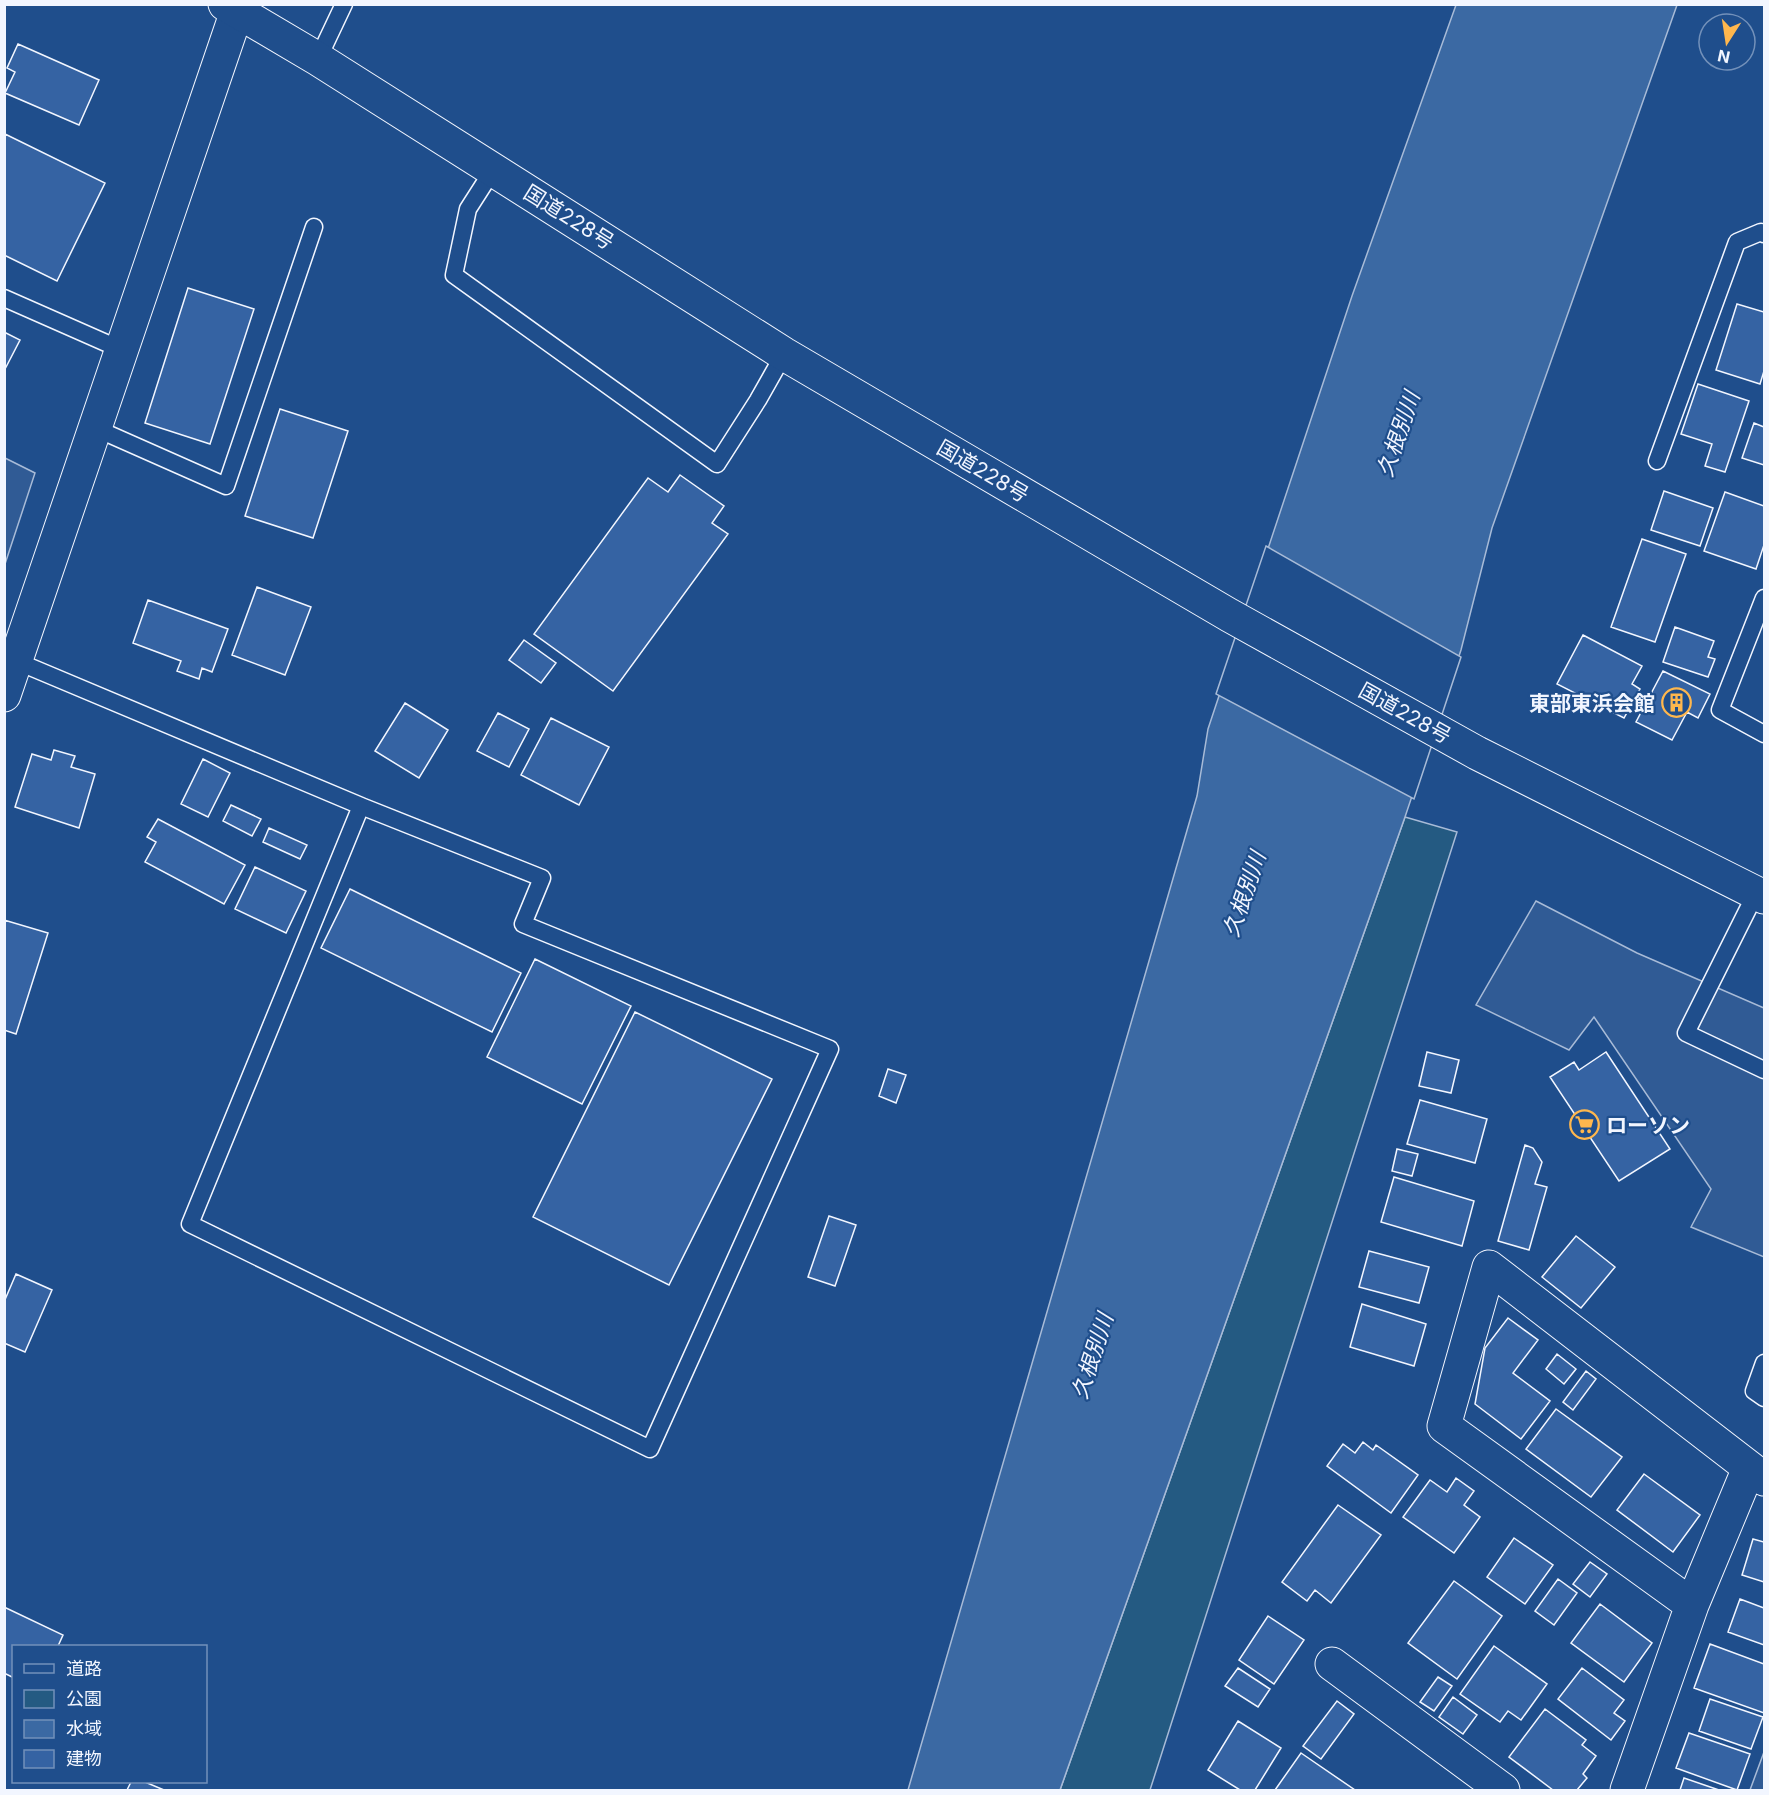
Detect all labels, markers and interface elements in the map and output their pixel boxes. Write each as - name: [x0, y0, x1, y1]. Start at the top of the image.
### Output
- north arrow: [1697, 12, 1757, 72]
- text: N: [1716, 46, 1732, 68]
- street label: 国道228号: [519, 179, 619, 255]
- water label: 久根別川: [1371, 386, 1425, 480]
- street label: 国道228号: [933, 435, 1033, 507]
- street label: 国道228号: [1355, 677, 1455, 749]
- building icon: 東部東浜会館: [1660, 687, 1692, 719]
- place label: 東部東浜会館: [1529, 691, 1655, 716]
- water label: 久根別川: [1217, 846, 1271, 940]
- supermarket icon: ローソン: [1569, 1109, 1601, 1141]
- place label: ローソン: [1606, 1113, 1690, 1138]
- water label: 久根別川: [1066, 1308, 1119, 1402]
- legend: [12, 1645, 207, 1783]
- text: 道路: [66, 1658, 102, 1679]
- text: 公園: [66, 1688, 102, 1709]
- text: 水域: [66, 1718, 102, 1739]
- text: 建物: [66, 1748, 102, 1769]

